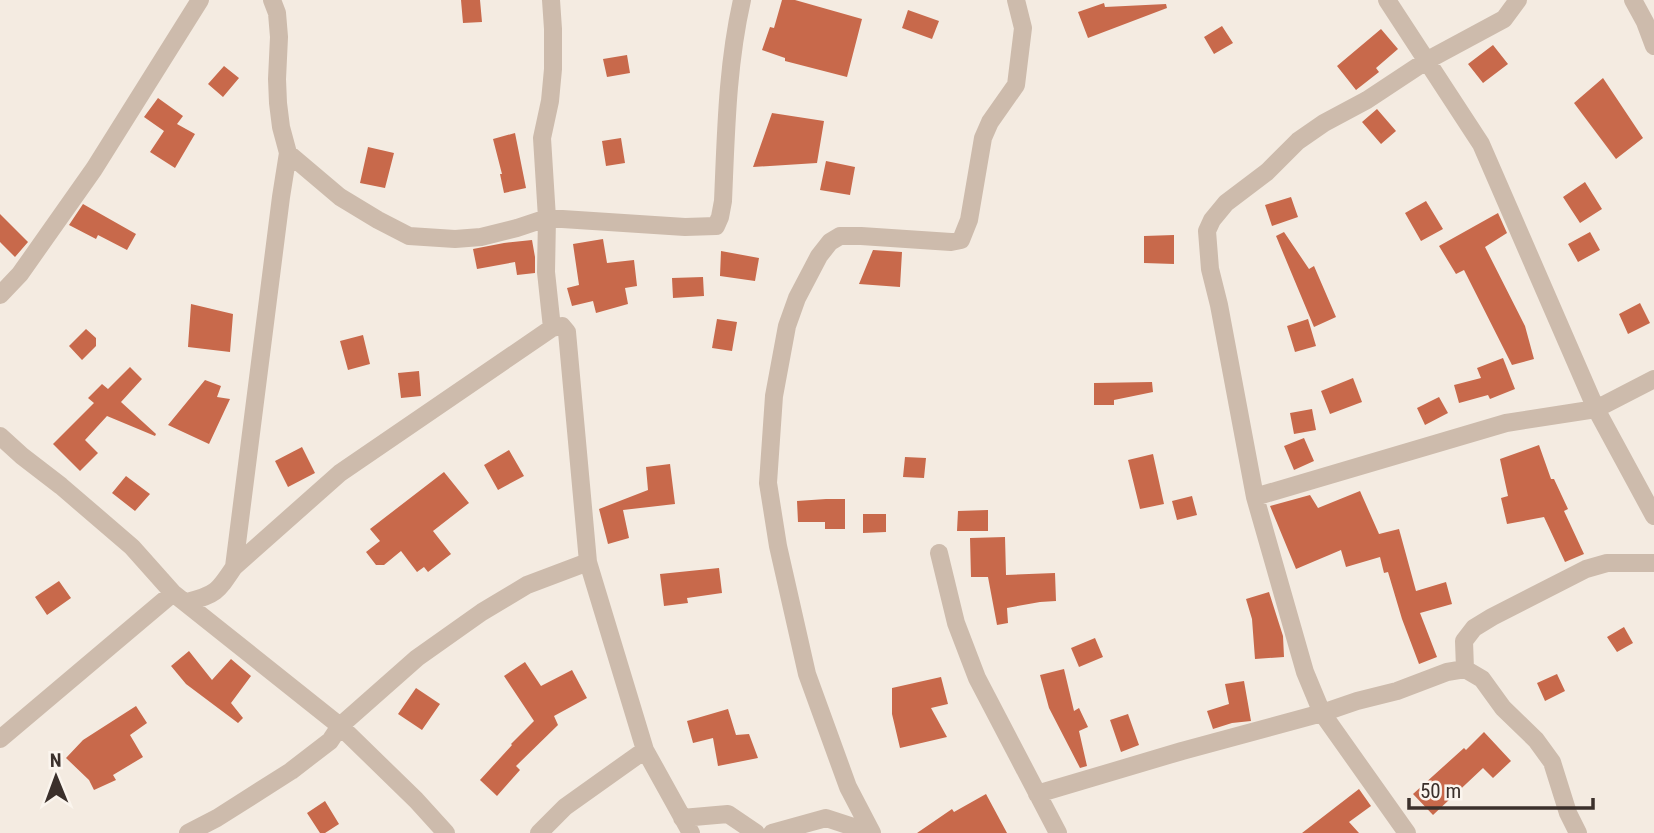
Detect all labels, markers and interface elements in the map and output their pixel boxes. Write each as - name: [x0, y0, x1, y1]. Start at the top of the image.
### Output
- north arrow: [21, 742, 91, 812]
- text: N: [50, 749, 62, 772]
- scale bar: [1409, 766, 1593, 810]
- text: 50 m: [1420, 779, 1461, 803]

